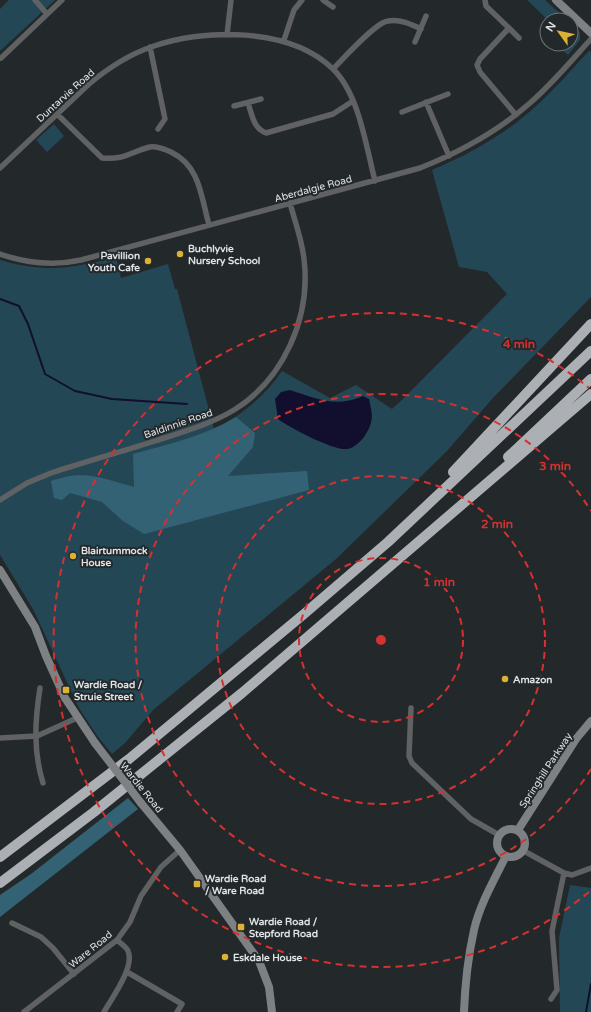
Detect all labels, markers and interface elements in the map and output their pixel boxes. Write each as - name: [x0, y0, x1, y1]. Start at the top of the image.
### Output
- north arrow: [539, 12, 579, 52]
- text: N: [543, 20, 559, 34]
- street label: Duntarvie Road: [34, 67, 97, 125]
- street label: Aberdalgie Road: [273, 173, 353, 205]
- place label: Buchlyvie Nursery School: [188, 243, 260, 267]
- marker: Buchlyvie Nursery School: [175, 249, 185, 259]
- place label: Pavillion Youth Cafe: [88, 250, 140, 274]
- marker: Pavillion Youth Cafe: [143, 256, 153, 266]
- text: 4 min: [503, 337, 535, 351]
- street label: Baldinnie Road: [142, 407, 214, 441]
- text: 3 min: [539, 459, 571, 473]
- text: 2 min: [481, 517, 513, 531]
- place label: Blairtummock House: [81, 545, 148, 569]
- marker: Blairtummock House: [68, 551, 78, 561]
- text: 1 min: [423, 575, 455, 589]
- centre of rings: [374, 633, 388, 647]
- marker: Amazon: [500, 674, 510, 684]
- place label: Amazon: [513, 674, 552, 686]
- place label: Wardie Road / Struie Street: [74, 679, 143, 703]
- marker: Wardie Road / Struie Street: [61, 685, 71, 695]
- street label: Springhill Parkway: [517, 730, 575, 810]
- street label: Wardie Road: [117, 760, 165, 815]
- place label: Wardie Road / Ware Road: [205, 873, 266, 897]
- marker: Wardie Road / Ware Road: [192, 879, 202, 889]
- place label: Wardie Road / Stepford Road: [249, 916, 318, 940]
- marker: Wardie Road / Stepford Road: [236, 922, 246, 932]
- street label: Ware Road: [66, 929, 115, 971]
- marker: Eskdale House: [220, 952, 230, 962]
- place label: Eskdale House: [233, 952, 303, 964]

